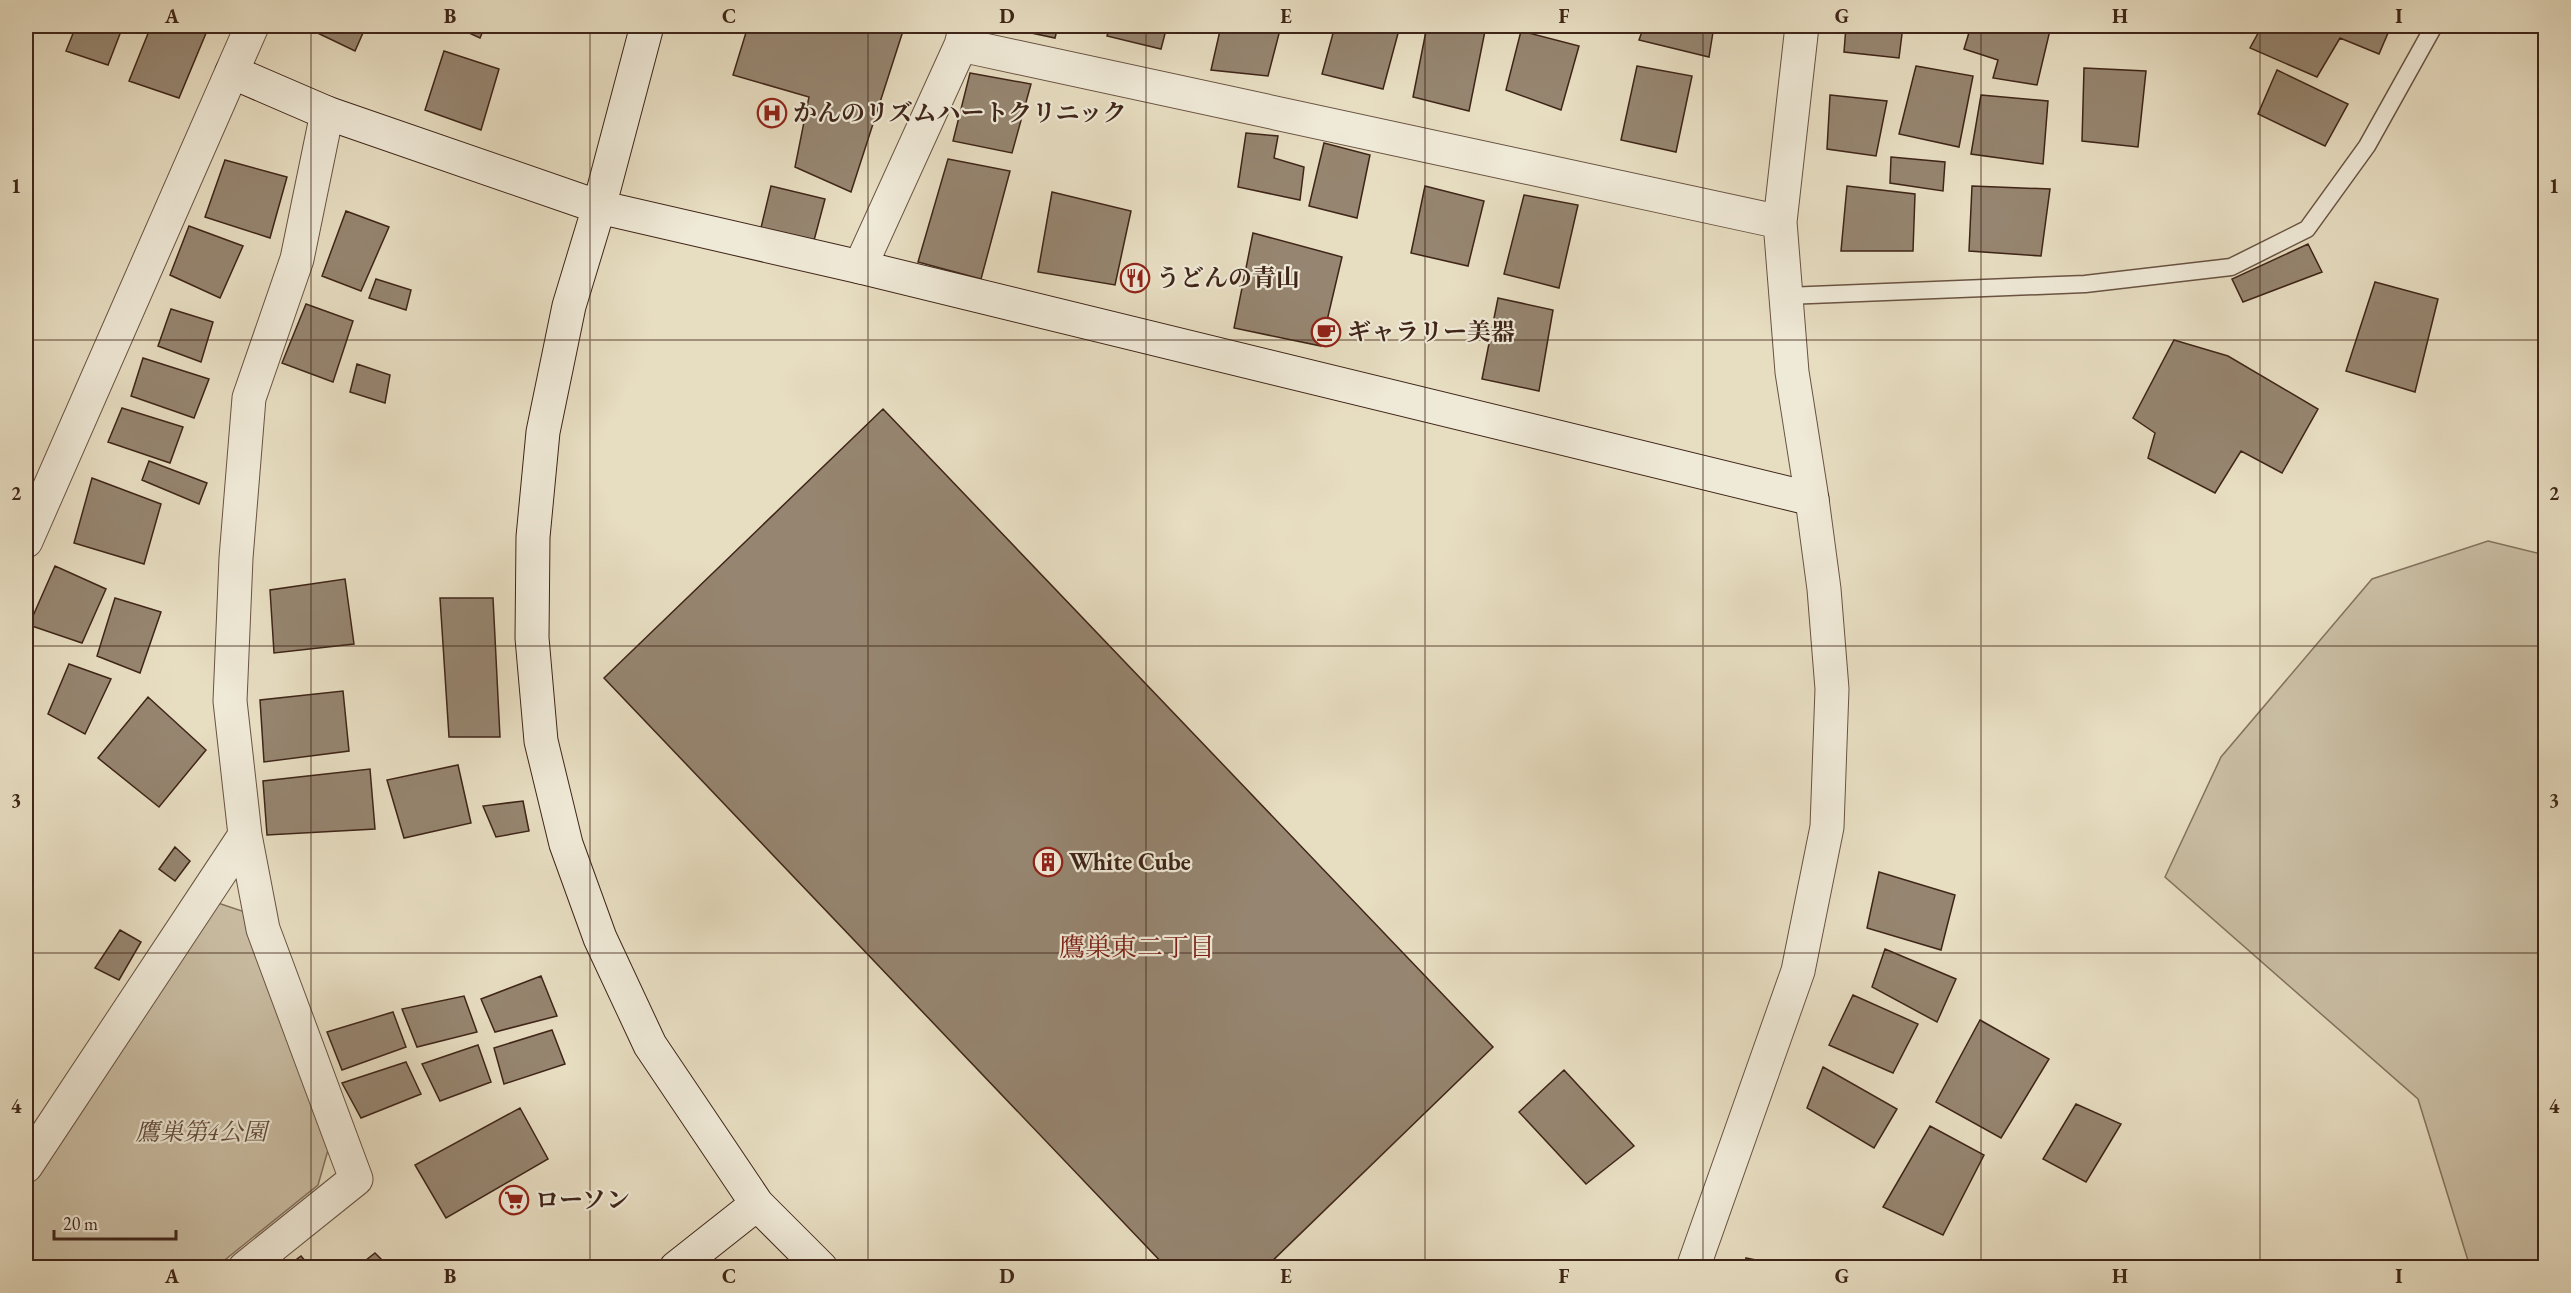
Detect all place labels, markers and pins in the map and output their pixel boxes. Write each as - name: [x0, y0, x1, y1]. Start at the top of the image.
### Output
- hospital icon: かんのリズムハートクリニック: [756, 97, 788, 129]
- place label: かんのリズムハートクリニック: [793, 97, 1127, 128]
- restaurant icon: うどんの青山: [1119, 262, 1151, 294]
- place label: うどんの青山: [1156, 262, 1300, 293]
- cafe icon: ギャラリー美器: [1310, 316, 1342, 348]
- place label: ギャラリー美器: [1347, 316, 1515, 347]
- building icon: White Cube: [1032, 846, 1064, 878]
- place label: White Cube: [1069, 846, 1191, 877]
- supermarket icon: ローソン: [498, 1184, 530, 1216]
- place label: ローソン: [535, 1184, 630, 1215]

